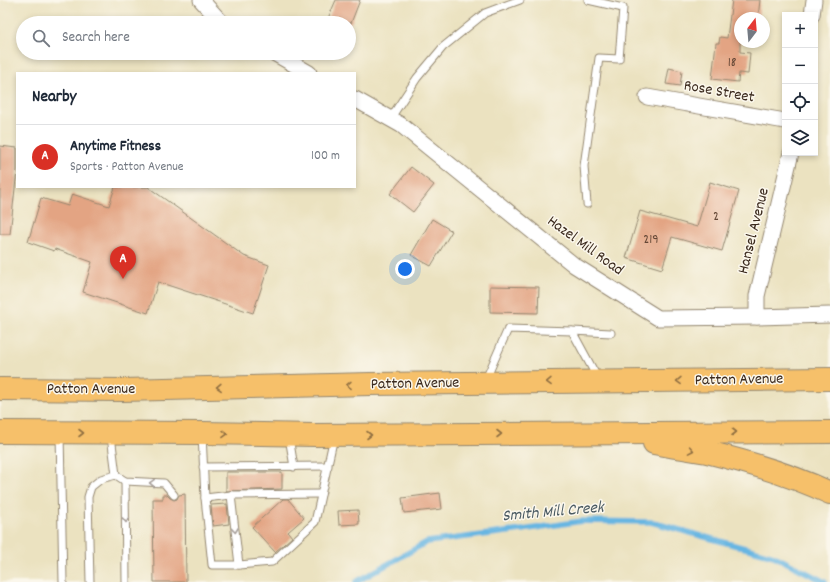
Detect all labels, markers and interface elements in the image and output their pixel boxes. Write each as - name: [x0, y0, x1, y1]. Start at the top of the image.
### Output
- north arrow: [734, 12, 770, 48]
- map controls: [782, 12, 818, 156]
- button: +: [782, 12, 818, 48]
- search box: [16, 16, 356, 60]
- icon: search: [30, 27, 52, 49]
- text: Search here: [62, 27, 130, 49]
- button: −: [782, 48, 818, 84]
- house number: 18: [728, 53, 737, 73]
- street label: Rose Street: [682, 74, 756, 110]
- button: locate: [782, 84, 818, 120]
- text: Nearby: [32, 86, 76, 110]
- button: layers: [782, 120, 818, 156]
- text: Anytime Fitness: [70, 136, 161, 158]
- text: A: [41, 147, 49, 166]
- text: 100 m: [311, 147, 340, 166]
- text: Sports · Patton Avenue: [70, 158, 183, 177]
- street label: Hansel Avenue: [732, 185, 776, 277]
- house number: 2: [713, 207, 719, 227]
- street label: Hazel Mill Road: [542, 210, 628, 282]
- house number: 219: [643, 230, 659, 250]
- pin: A: [110, 246, 136, 279]
- your location: [395, 259, 415, 279]
- street label: Patton Avenue: [695, 368, 783, 392]
- street label: Patton Avenue: [371, 372, 459, 396]
- one-way arrow: [676, 376, 682, 385]
- street label: Patton Avenue: [47, 378, 135, 401]
- one-way arrow: [546, 378, 552, 386]
- one-way arrow: [346, 381, 352, 389]
- one-way arrow: [216, 383, 222, 392]
- one-way arrow: [731, 428, 737, 436]
- one-way arrow: [78, 429, 84, 437]
- one-way arrow: [222, 429, 228, 438]
- one-way arrow: [496, 430, 502, 438]
- one-way arrow: [366, 431, 372, 439]
- one-way arrow: [688, 445, 694, 454]
- one-way arrow: [149, 479, 155, 487]
- water label: Smith Mill Creek: [501, 496, 607, 529]
- one-way arrow: [122, 517, 130, 523]
- one-way arrow: [230, 527, 239, 533]

